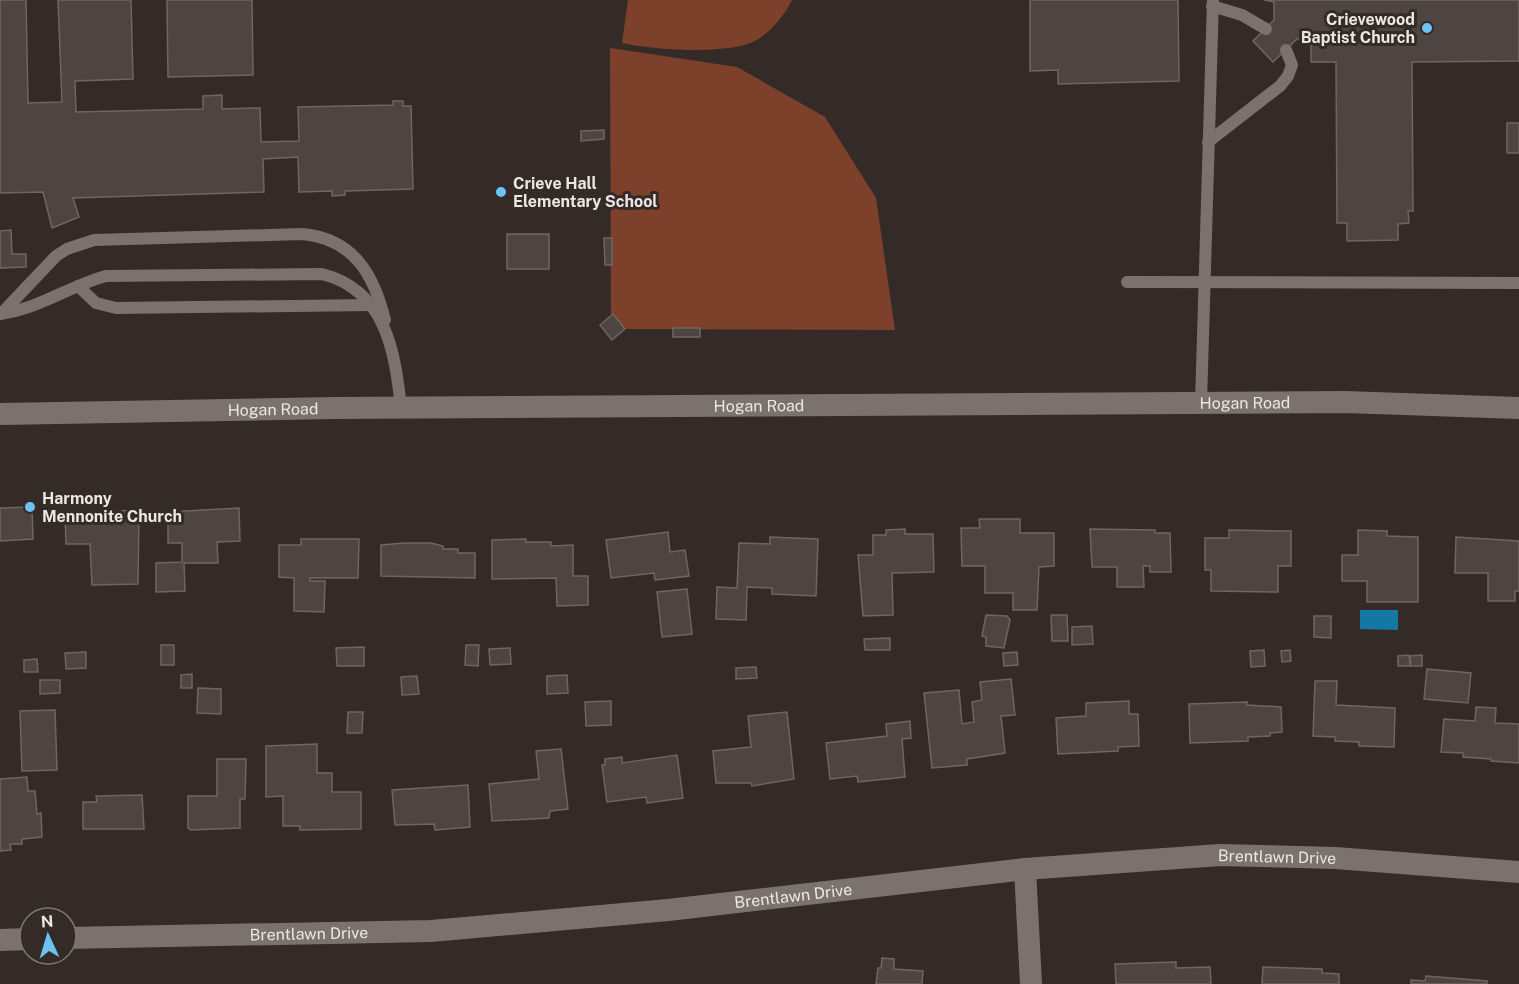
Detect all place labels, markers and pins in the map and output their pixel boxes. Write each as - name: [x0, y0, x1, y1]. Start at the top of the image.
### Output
- place label: Crievewood Baptist Church: [1301, 10, 1415, 47]
- marker: Crievewood Baptist Church: [1420, 21, 1434, 35]
- place label: Crieve Hall Elementary School: [513, 174, 658, 211]
- marker: Crieve Hall Elementary School: [494, 185, 508, 199]
- place label: Harmony Mennonite Church: [42, 489, 182, 526]
- marker: Harmony Mennonite Church: [23, 500, 37, 514]

